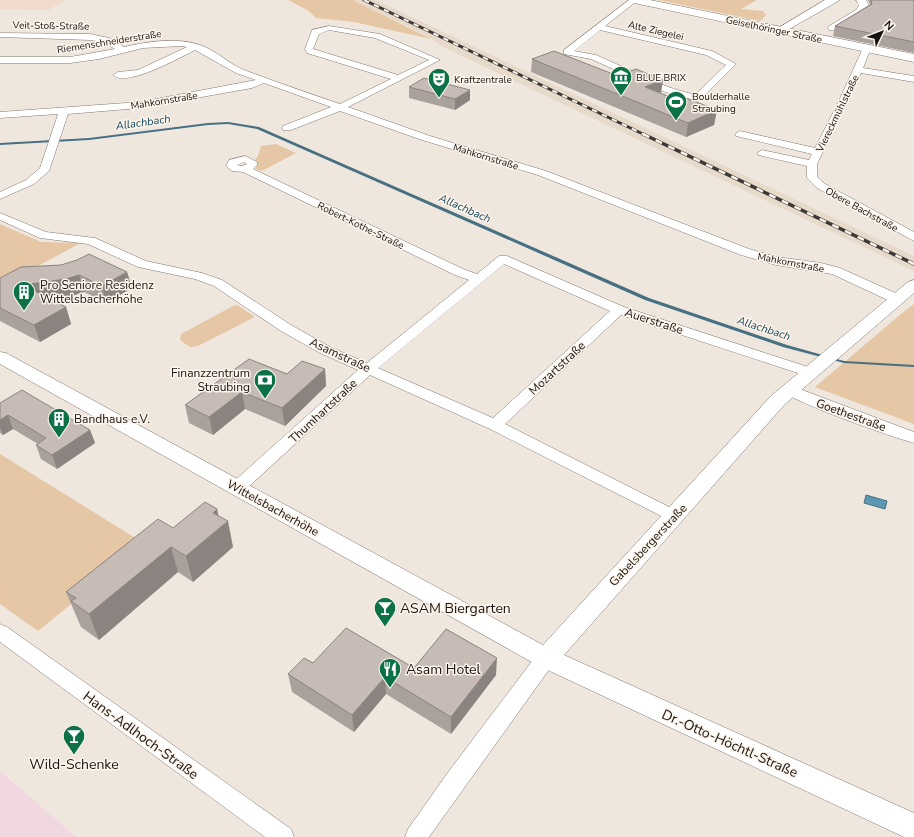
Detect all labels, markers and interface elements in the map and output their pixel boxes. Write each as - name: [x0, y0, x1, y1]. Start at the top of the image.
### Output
- north arrow: [862, 12, 902, 52]
- street label: Geiselhöringer Straße: [724, 13, 823, 47]
- text: N: [881, 17, 897, 34]
- street label: Veit-Stoß-Straße: [12, 18, 89, 34]
- street label: Alte Ziegelei: [627, 18, 685, 44]
- street label: Riemenschneiderstraße: [56, 27, 162, 57]
- museum icon: BLUE BRIX: [608, 64, 634, 97]
- theatre icon: Kraftzentrale: [426, 66, 452, 99]
- place label: BLUE BRIX: [636, 71, 687, 85]
- street label: Viereckmühlstraße: [813, 72, 863, 155]
- place label: Kraftzentrale: [454, 73, 512, 87]
- street label: Mahkornstraße: [130, 89, 199, 113]
- sports icon: Boulderhalle Straubing: [663, 89, 689, 122]
- place label: Boulderhalle Straubing: [692, 90, 750, 116]
- water label: Allachbach: [114, 111, 171, 134]
- street label: Mahkornstraße: [451, 140, 520, 174]
- street label: Obere Bachstraße: [823, 184, 900, 236]
- water label: Allachbach: [436, 190, 493, 227]
- street label: Robert-Kothe-Straße: [315, 199, 406, 253]
- street label: Mahkornstraße: [756, 250, 825, 276]
- place label: Pro Seniore Residenz Wittelsbacherhöhe: [40, 277, 154, 307]
- building icon: Pro Seniore Residenz Wittelsbacherhöhe: [11, 279, 37, 312]
- street label: Auerstraße: [623, 304, 685, 338]
- water label: Allachbach: [734, 312, 792, 344]
- street label: Asamstraße: [307, 334, 373, 376]
- street label: Mozartstraße: [525, 338, 589, 398]
- place label: Finanzzentrum Straubing: [171, 365, 250, 395]
- bank icon: Finanzzentrum Straubing: [252, 367, 278, 400]
- street label: Thumhartstraße: [286, 375, 360, 447]
- street label: Goethestraße: [814, 395, 888, 435]
- building icon: Bandhaus e.V.: [46, 406, 72, 439]
- place label: Bandhaus e.V.: [74, 411, 150, 427]
- street label: Wittelsbacherhöhe: [224, 476, 322, 540]
- street label: Gabelsbergerstraße: [606, 500, 690, 590]
- bar icon: ASAM Biergarten: [372, 595, 398, 628]
- place label: ASAM Biergarten: [400, 599, 511, 618]
- restaurant icon: Asam Hotel: [377, 656, 403, 689]
- place label: Asam Hotel: [406, 660, 481, 679]
- street label: Hans-Adlhoch-Straße: [79, 687, 202, 784]
- street label: Dr.-Otto-Höchtl-Straße: [659, 705, 801, 782]
- bar icon: Wild-Schenke: [61, 723, 87, 756]
- place label: Wild-Schenke: [29, 755, 119, 774]

